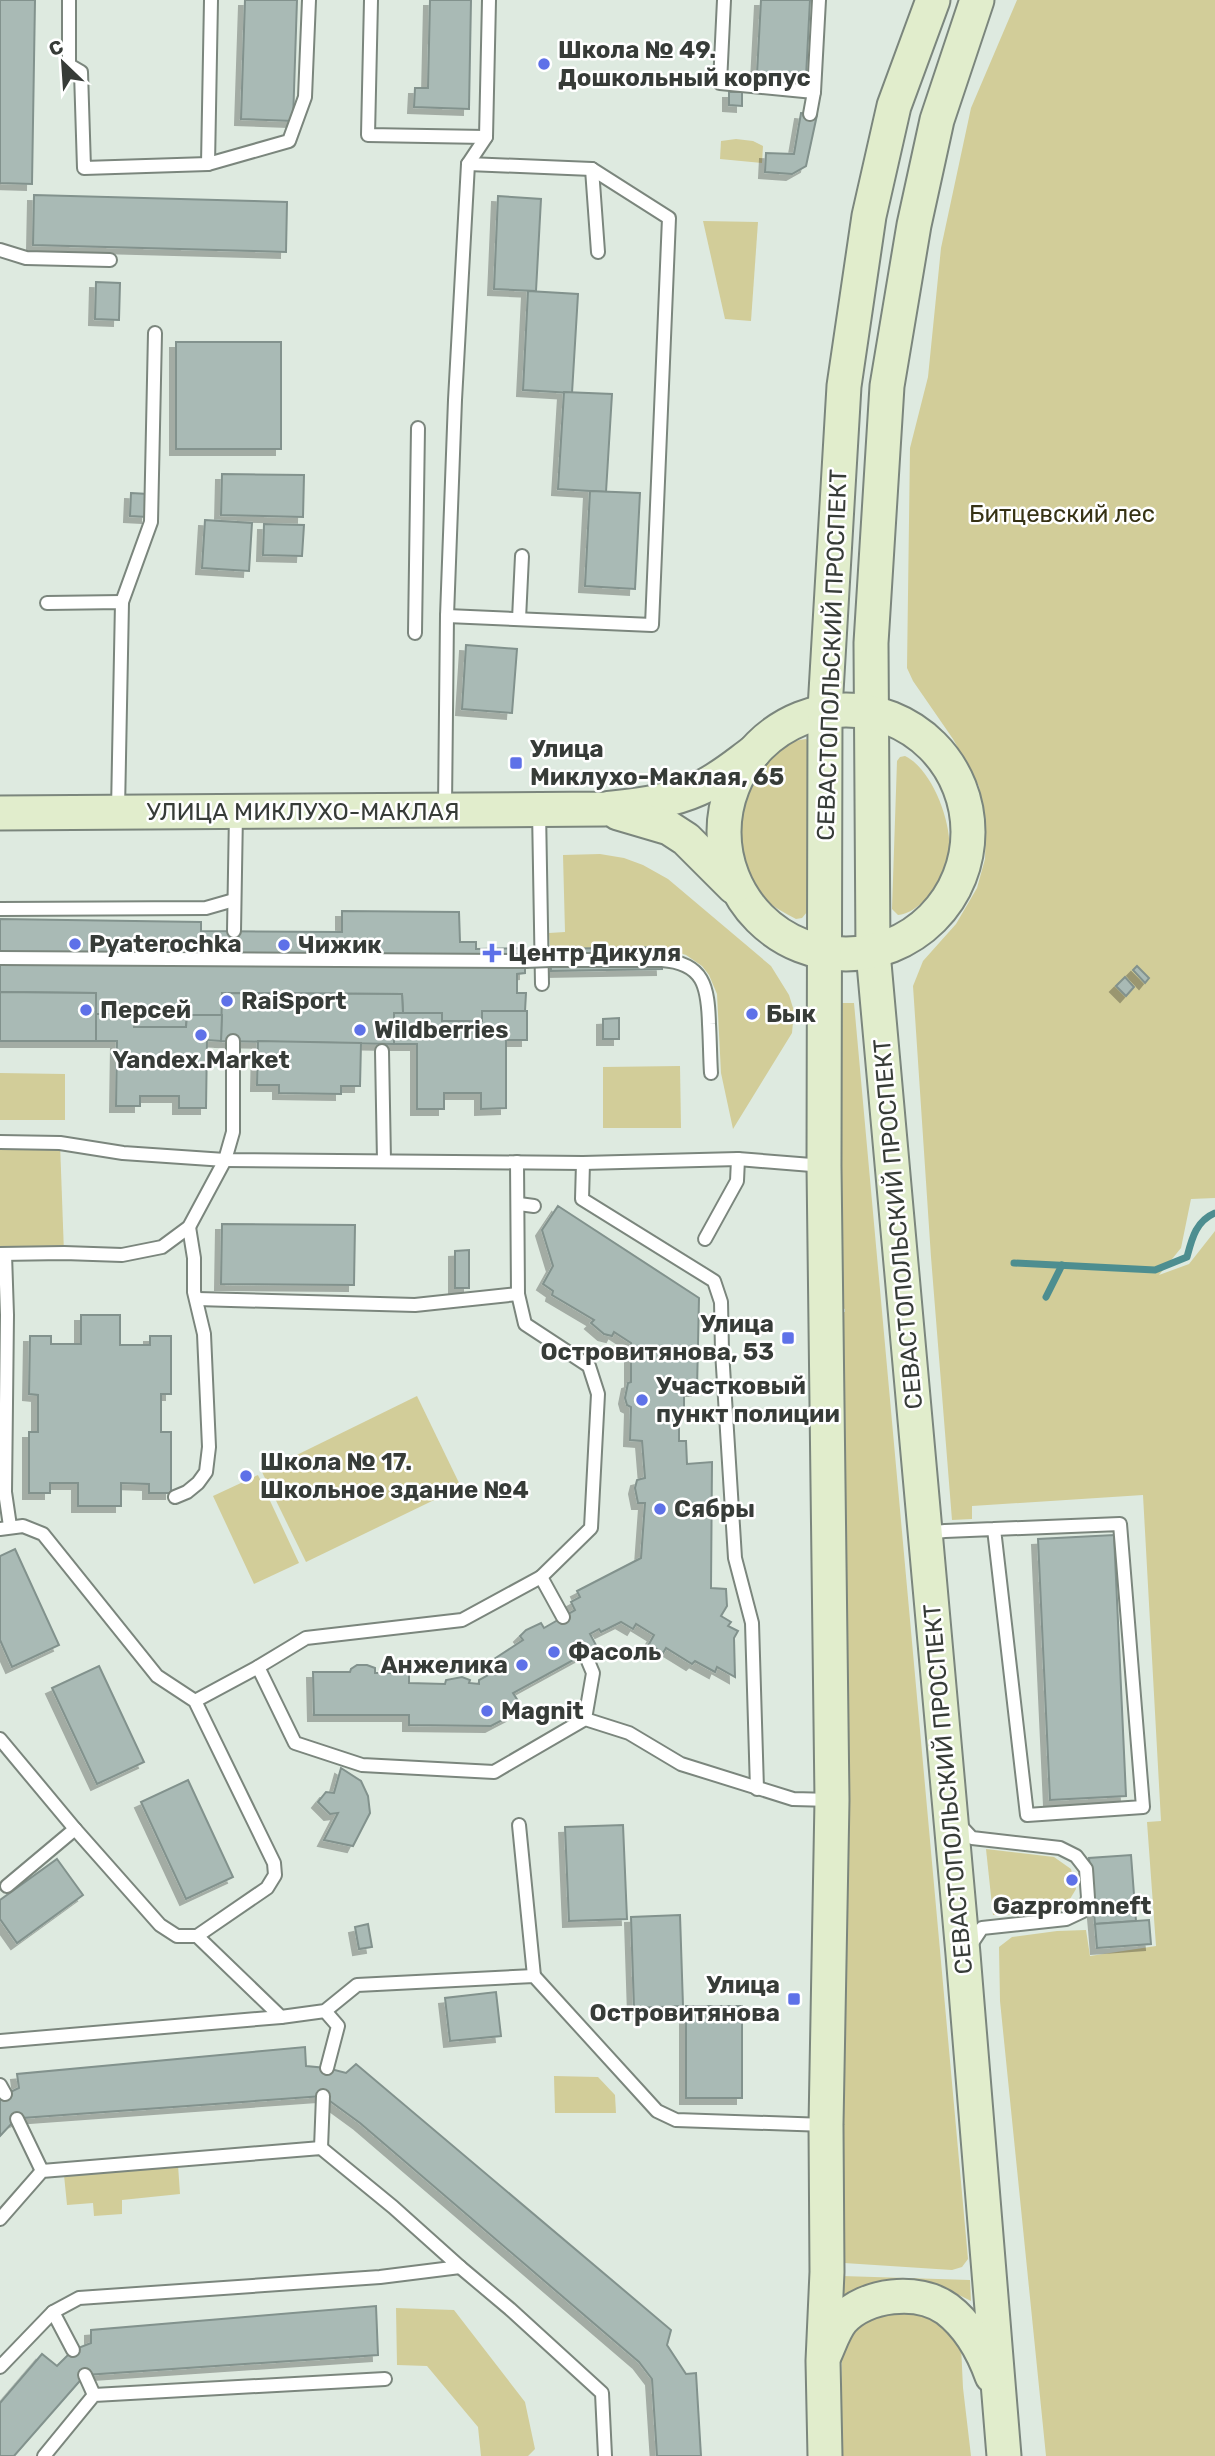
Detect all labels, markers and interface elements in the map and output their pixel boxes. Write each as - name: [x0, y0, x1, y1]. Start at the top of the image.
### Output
- north arrow: [28, 28, 98, 98]
- text: С: [45, 35, 67, 61]
- place label: Школа № 49. Дошкольный корпус: [558, 36, 811, 92]
- marker: Школа № 49. Дошкольный корпус: [536, 56, 552, 72]
- street label: СЕВАСТОПОЛЬСКИЙ ПРОСПЕКТ: [812, 469, 852, 841]
- park label: Битцевский лес: [969, 500, 1155, 528]
- place label: Улица Миклухо-Маклая, 65: [530, 735, 784, 791]
- marker: Улица Миклухо-Маклая, 65: [508, 755, 524, 771]
- street label: УЛИЦА МИКЛУХО-МАКЛАЯ: [146, 798, 460, 826]
- place label: Pyaterochka: [89, 930, 242, 958]
- place label: Чижик: [298, 931, 382, 959]
- marker: Pyaterochka: [67, 936, 83, 952]
- marker: Чижик: [276, 937, 292, 953]
- place label: Центр Дикуля: [508, 939, 681, 967]
- marker: Центр Дикуля: [482, 943, 502, 963]
- place label: RaiSport: [241, 987, 346, 1015]
- marker: RaiSport: [219, 993, 235, 1009]
- place label: Персей: [100, 996, 191, 1024]
- place label: Бык: [766, 1000, 817, 1028]
- marker: Персей: [78, 1002, 94, 1018]
- marker: Бык: [744, 1006, 760, 1022]
- place label: Wildberries: [374, 1016, 508, 1044]
- marker: Wildberries: [352, 1022, 368, 1038]
- marker: Yandex.Market: [193, 1027, 209, 1043]
- street label: СЕВАСТОПОЛЬСКИЙ ПРОСПЕКТ: [868, 1037, 928, 1410]
- place label: Yandex.Market: [112, 1046, 290, 1074]
- place label: Улица Островитянова, 53: [541, 1310, 774, 1366]
- marker: Улица Островитянова, 53: [780, 1330, 796, 1346]
- place label: Участковый пункт полиции: [656, 1372, 840, 1428]
- marker: Участковый пункт полиции: [634, 1392, 650, 1408]
- place label: Школа № 17. Школьное здание №4: [260, 1448, 529, 1504]
- marker: Школа № 17. Школьное здание №4: [238, 1468, 254, 1484]
- place label: Сябры: [674, 1495, 755, 1523]
- marker: Сябры: [652, 1501, 668, 1517]
- street label: СЕВАСТОПОЛЬСКИЙ ПРОСПЕКТ: [918, 1602, 978, 1975]
- place label: Фасоль: [568, 1638, 661, 1666]
- marker: Фасоль: [546, 1644, 562, 1660]
- place label: Анжелика: [380, 1651, 508, 1679]
- marker: Анжелика: [514, 1657, 530, 1673]
- place label: Magnit: [501, 1697, 584, 1725]
- marker: Magnit: [479, 1703, 495, 1719]
- marker: Gazpromneft: [1064, 1872, 1080, 1888]
- place label: Gazpromneft: [993, 1892, 1151, 1920]
- place label: Улица Островитянова: [590, 1971, 780, 2027]
- marker: Улица Островитянова: [786, 1991, 802, 2007]

